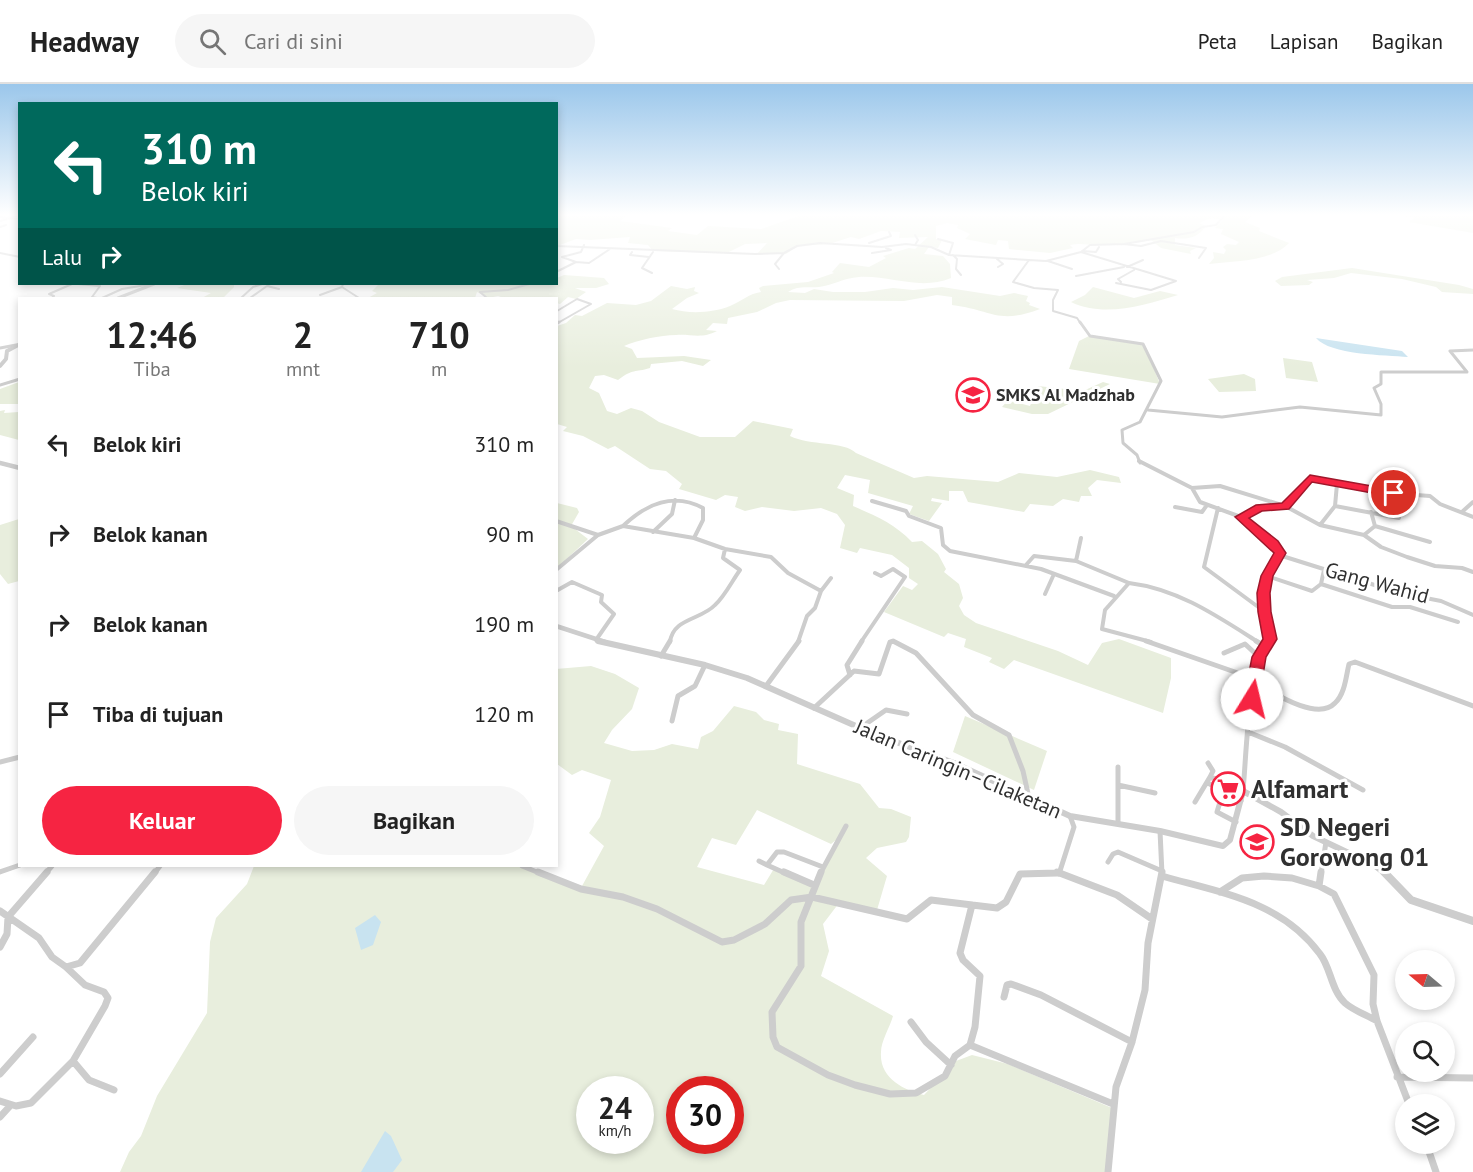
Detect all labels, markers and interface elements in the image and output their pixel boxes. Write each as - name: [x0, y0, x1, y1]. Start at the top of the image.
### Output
- search box: [175, 14, 595, 68]
- text: Headway: [30, 23, 139, 60]
- icon: search: [196, 25, 229, 58]
- text: Cari di sini: [244, 27, 343, 55]
- text: Peta: [1198, 28, 1237, 55]
- text: Lapisan: [1270, 28, 1338, 55]
- text: Bagikan: [1371, 28, 1443, 55]
- text: 310 m: [141, 121, 257, 176]
- icon: left: [42, 126, 120, 204]
- text: Belok kiri: [141, 174, 249, 208]
- icon: right: [94, 240, 127, 273]
- text: Lalu: [42, 243, 82, 271]
- text: 12:46: [106, 311, 198, 358]
- text: 2: [293, 311, 313, 358]
- text: 710: [408, 311, 470, 358]
- text: Tiba: [133, 356, 171, 382]
- text: mnt: [286, 356, 320, 382]
- text: m: [431, 356, 447, 382]
- school or university icon: SMKS Al Madzhab: [955, 377, 991, 413]
- place label: SMKS Al Madzhab: [996, 383, 1135, 406]
- icon: left: [42, 428, 75, 461]
- text: Belok kiri: [93, 430, 182, 458]
- text: 310 m: [474, 430, 534, 458]
- pin: [1368, 467, 1419, 518]
- icon: arrive: [1377, 476, 1410, 509]
- icon: right: [42, 518, 75, 551]
- text: Belok kanan: [93, 520, 208, 548]
- text: 90 m: [486, 520, 534, 548]
- street label: Gang Wahid: [1322, 556, 1432, 609]
- icon: right: [42, 608, 75, 641]
- text: Belok kanan: [93, 610, 208, 638]
- text: 190 m: [474, 610, 534, 638]
- position arrow: [1220, 667, 1284, 731]
- icon: arrive: [42, 698, 75, 731]
- text: Tiba di tujuan: [93, 700, 223, 728]
- text: 120 m: [474, 700, 534, 728]
- street label: Jalan Caringin–Cilaketan: [850, 712, 1066, 824]
- supermarket icon: Alfamart: [1210, 771, 1246, 807]
- place label: Alfamart: [1251, 772, 1348, 805]
- button: Keluar: [42, 786, 282, 855]
- button: Bagikan: [294, 786, 534, 855]
- place label: SD Negeri Gorowong 01: [1280, 810, 1429, 873]
- school or university icon: SD Negeri Gorowong 01: [1239, 824, 1275, 860]
- north arrow: [1395, 950, 1455, 1010]
- map controls: [1395, 950, 1455, 1154]
- button: search: [1395, 1022, 1455, 1082]
- speed limit sign: 30: [666, 1076, 744, 1154]
- text: 24: [598, 1088, 632, 1127]
- button: layers: [1395, 1094, 1455, 1154]
- text: km/h: [599, 1121, 631, 1140]

